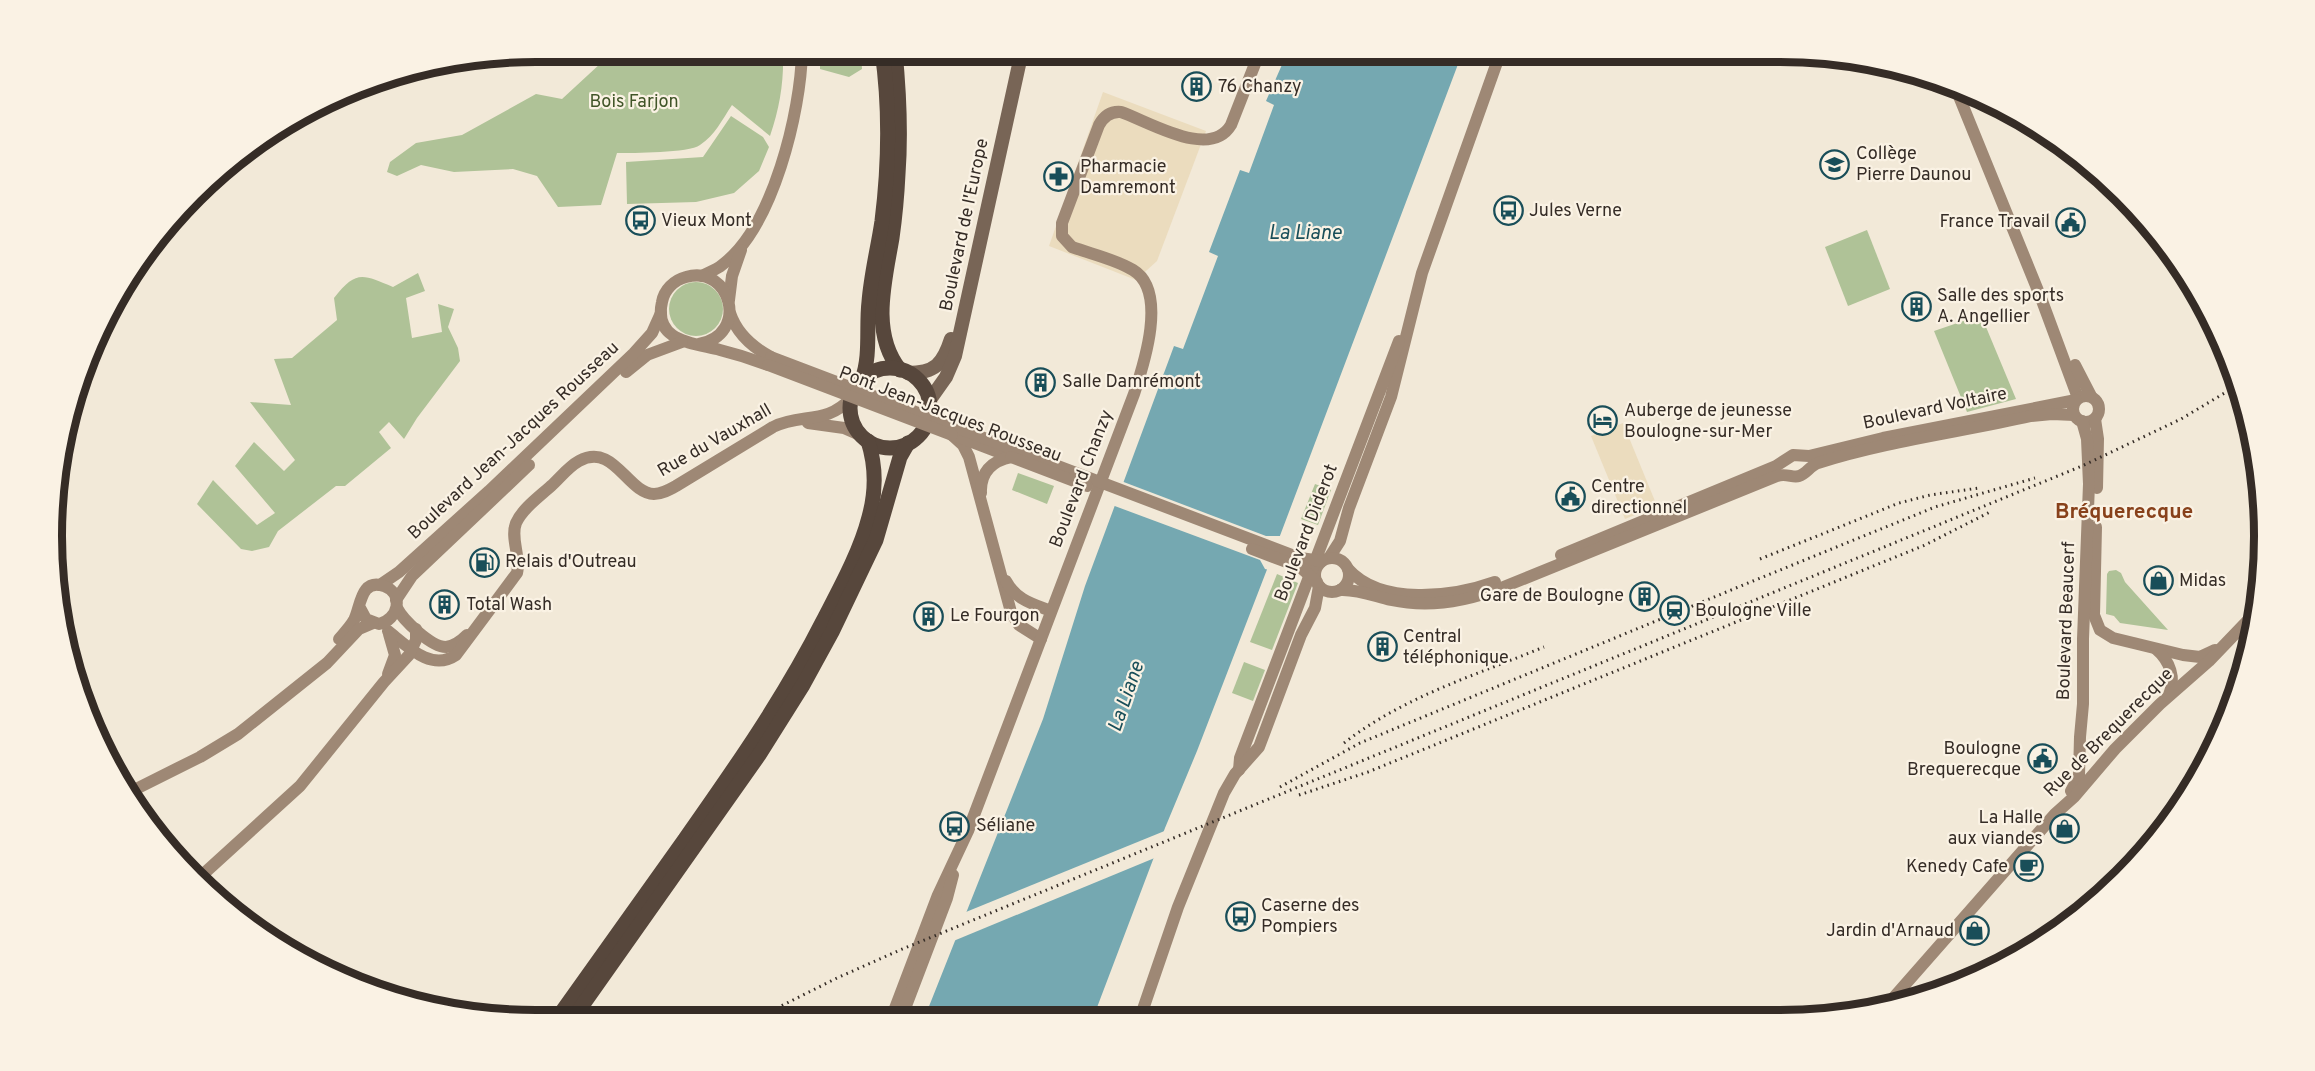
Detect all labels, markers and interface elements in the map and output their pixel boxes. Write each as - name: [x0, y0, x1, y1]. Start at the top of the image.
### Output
- building icon: 76 Chanzy: [1181, 71, 1213, 103]
- place label: 76 Chanzy: [1218, 76, 1302, 99]
- park label: Bois Farjon: [589, 91, 679, 114]
- street label: Boulevard de l'Europe: [935, 137, 995, 313]
- place label: Collège Pierre Daunou: [1856, 143, 1971, 187]
- school or university icon: Collège Pierre Daunou: [1819, 148, 1851, 180]
- place label: Pharmacie Damremont: [1080, 156, 1176, 200]
- pharmacy icon: Pharmacie Damremont: [1043, 161, 1075, 193]
- bus stop icon: Jules Verne: [1492, 195, 1524, 227]
- place label: Jules Verne: [1529, 200, 1622, 223]
- bus stop icon: Vieux Mont: [624, 205, 656, 237]
- public building icon: France Travail: [2055, 206, 2087, 238]
- place label: Vieux Mont: [661, 210, 752, 233]
- place label: France Travail: [1940, 211, 2050, 234]
- water label: La Liane: [1269, 221, 1342, 247]
- place label: Salle des sports A. Angellier: [1937, 285, 2064, 329]
- building icon: Salle des sports A. Angellier: [1900, 290, 1932, 322]
- street label: Boulevard Jean-Jacques Rousseau: [404, 337, 624, 545]
- street label: Pont Jean-Jacques Rousseau: [835, 362, 1065, 468]
- building icon: Salle Damrémont: [1025, 366, 1057, 398]
- place label: Salle Damrémont: [1062, 371, 1201, 394]
- street label: Boulevard Voltaire: [1861, 383, 2009, 435]
- street label: Rue du Vauxhall: [654, 399, 776, 483]
- place label: Auberge de jeunesse Boulogne-sur-Mer: [1624, 400, 1792, 444]
- hotel icon: Auberge de jeunesse Boulogne-sur-Mer: [1587, 405, 1619, 437]
- street label: Boulevard Chanzy: [1045, 407, 1119, 551]
- street label: Boulevard Diderot: [1270, 461, 1344, 605]
- place label: Centre directionnel: [1591, 476, 1687, 520]
- public building icon: Centre directionnel: [1554, 481, 1586, 513]
- district label: Bréquerecque: [2055, 499, 2193, 526]
- street label: Boulevard Beaucerf: [2053, 541, 2081, 701]
- fuel station icon: Relais d'Outreau: [468, 546, 500, 578]
- place label: Relais d'Outreau: [505, 551, 637, 574]
- shop icon: Midas: [2142, 565, 2174, 597]
- place label: Midas: [2179, 570, 2226, 593]
- building icon: Gare de Boulogne: [1629, 580, 1661, 612]
- place label: Gare de Boulogne: [1480, 585, 1624, 608]
- building icon: Total Wash: [429, 589, 461, 621]
- place label: Total Wash: [466, 594, 552, 617]
- station icon: Boulogne Ville: [1658, 595, 1690, 627]
- building icon: Le Fourgon: [913, 600, 945, 632]
- place label: Boulogne Ville: [1695, 600, 1811, 623]
- place label: Le Fourgon: [950, 605, 1040, 628]
- place label: Central téléphonique: [1403, 626, 1509, 670]
- building icon: Central téléphonique: [1366, 631, 1398, 663]
- water label: La Liane: [1103, 658, 1151, 736]
- street label: Rue de Brequerecque: [2039, 663, 2179, 803]
- place label: Boulogne Brequerecque: [1907, 738, 2021, 782]
- public building icon: Boulogne Brequerecque: [2026, 743, 2058, 775]
- place label: La Halle aux viandes: [1948, 807, 2043, 851]
- bus stop icon: Séliane: [939, 810, 971, 842]
- shop icon: La Halle aux viandes: [2048, 812, 2080, 844]
- place label: Séliane: [976, 815, 1035, 838]
- cafe icon: Kenedy Cafe: [2013, 851, 2045, 883]
- place label: Kenedy Cafe: [1906, 856, 2008, 879]
- place label: Caserne des Pompiers: [1261, 895, 1360, 939]
- bus stop icon: Caserne des Pompiers: [1224, 900, 1256, 932]
- shop icon: Jardin d'Arnaud: [1959, 915, 1991, 947]
- place label: Jardin d'Arnaud: [1826, 920, 1954, 943]

